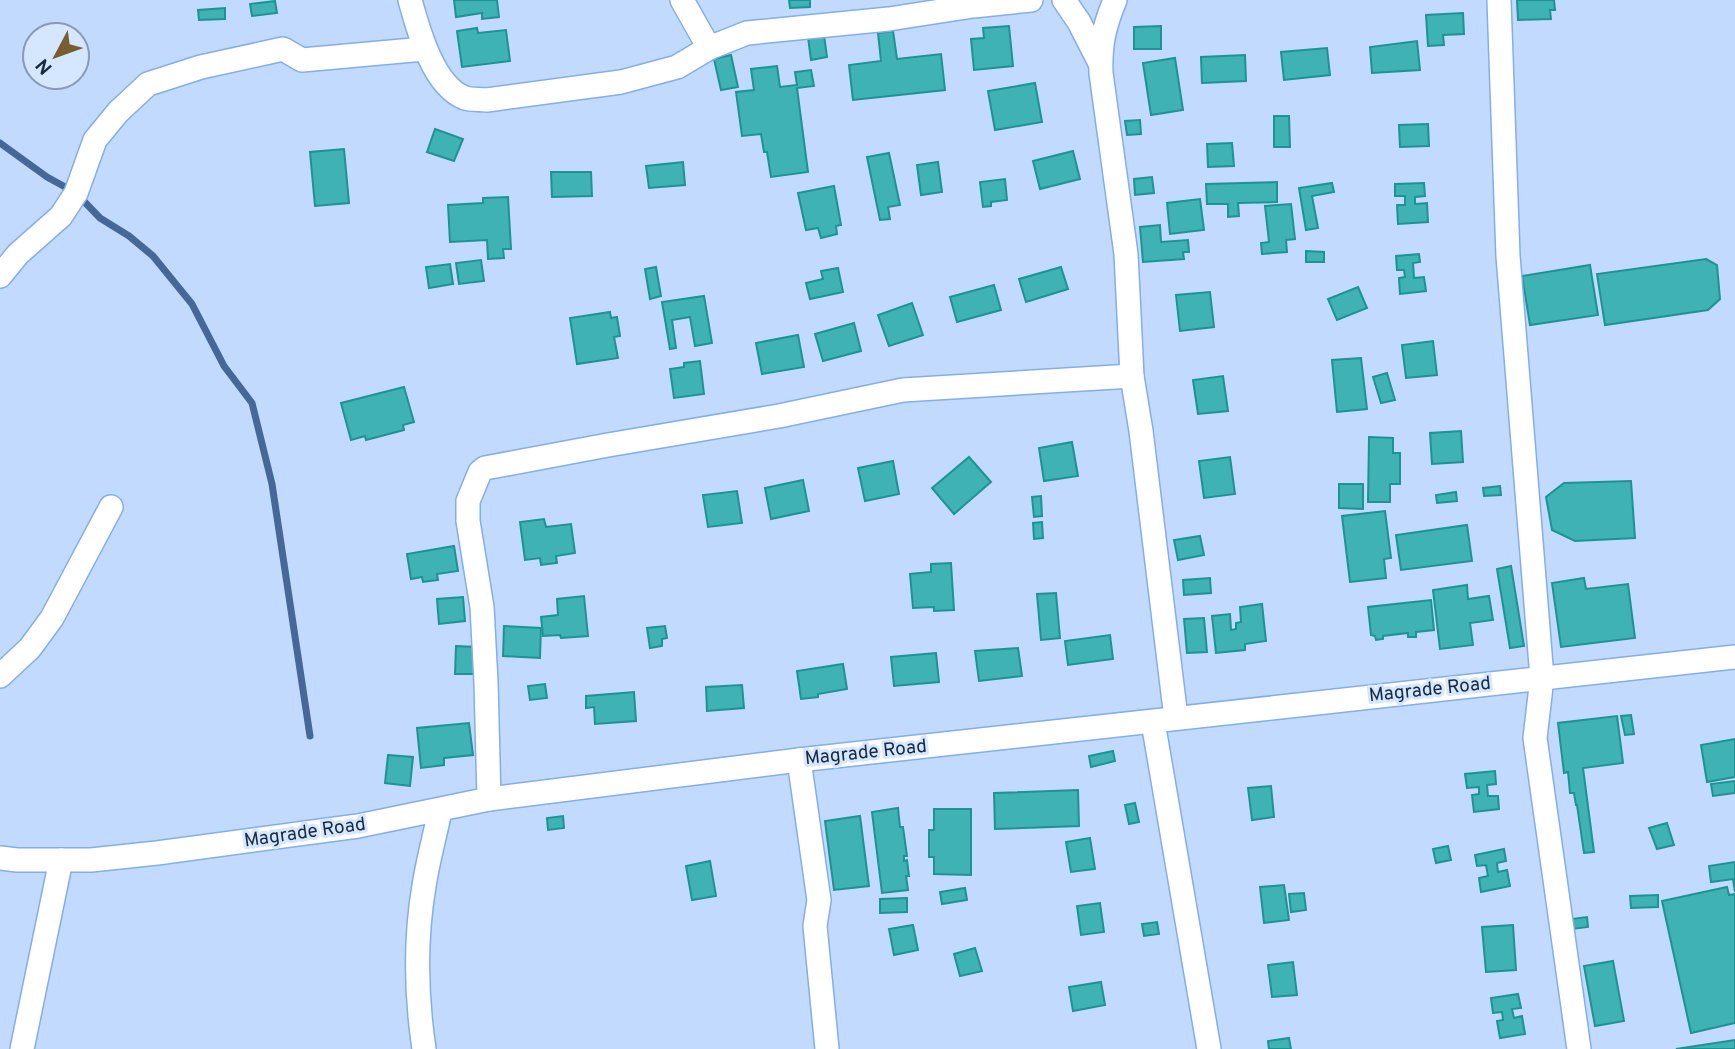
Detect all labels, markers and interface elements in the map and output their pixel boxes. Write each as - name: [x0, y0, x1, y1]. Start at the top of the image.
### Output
- north arrow: [21, 21, 91, 91]
- text: N: [31, 53, 58, 79]
- street label: Magrade Road: [1368, 672, 1492, 708]
- street label: Magrade Road: [804, 735, 928, 771]
- street label: Magrade Road: [243, 813, 367, 853]

